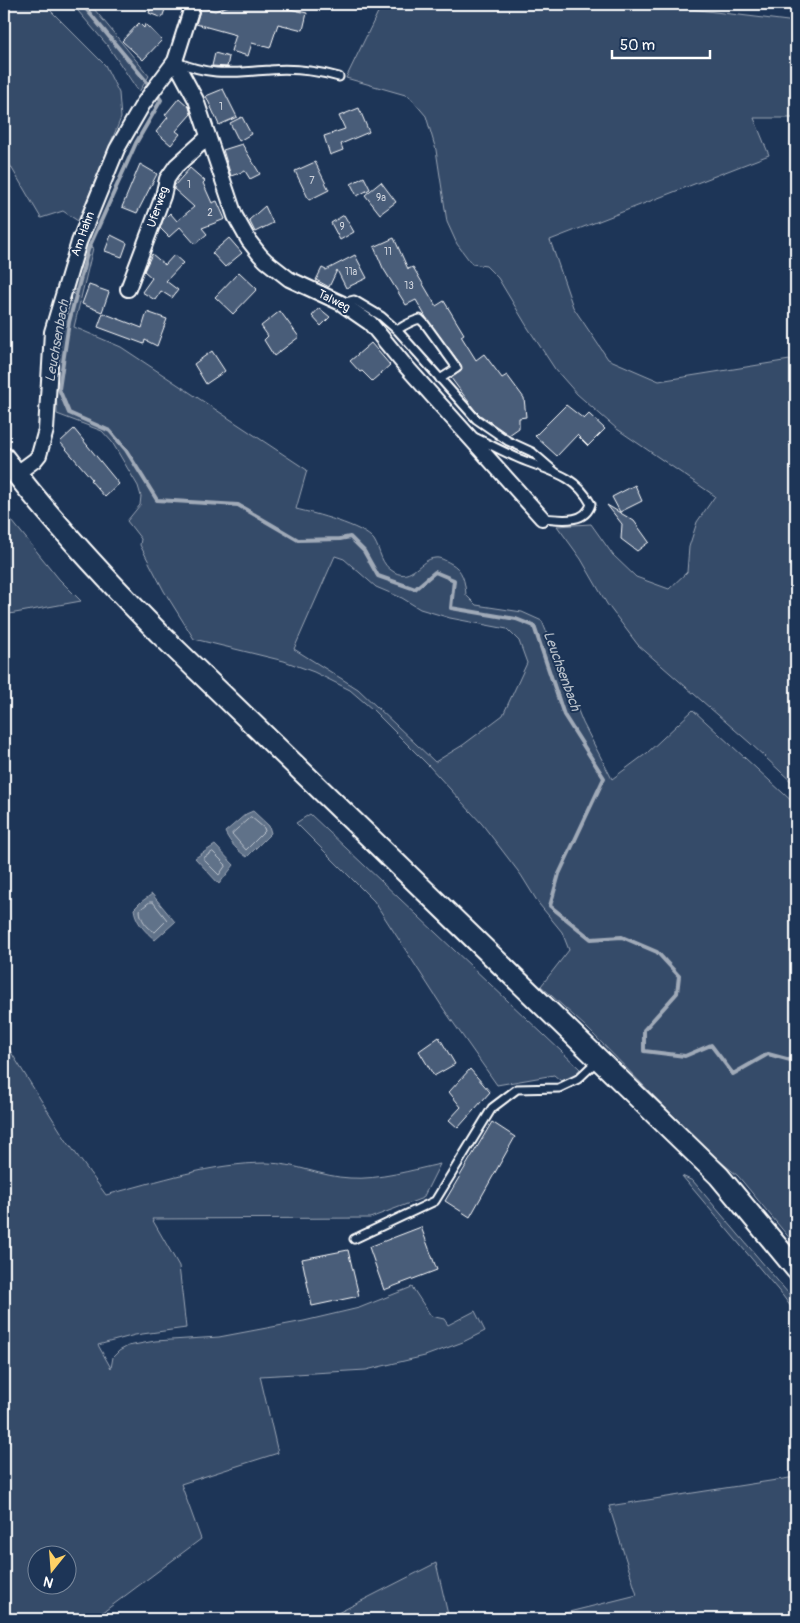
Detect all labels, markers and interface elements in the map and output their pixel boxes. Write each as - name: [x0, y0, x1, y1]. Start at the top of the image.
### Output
- scale bar: [612, 28, 710, 60]
- text: 50 m: [620, 36, 655, 55]
- house number: 1: [219, 101, 223, 113]
- house number: 7: [309, 175, 315, 187]
- house number: 1: [187, 179, 191, 191]
- street label: Uferweg: [144, 185, 172, 229]
- house number: 9a: [376, 192, 386, 204]
- house number: 2: [207, 207, 213, 219]
- street label: Am Hahn: [68, 209, 98, 258]
- house number: 9: [339, 221, 345, 233]
- house number: 11: [384, 246, 392, 258]
- house number: 11a: [345, 266, 358, 278]
- house number: 13: [404, 280, 414, 292]
- street label: Talweg: [315, 287, 353, 315]
- water label: Leuchsenbach: [41, 297, 73, 384]
- water label: Leuchsenbach: [540, 629, 585, 714]
- north arrow: [28, 1546, 78, 1596]
- text: N: [41, 1572, 55, 1591]

